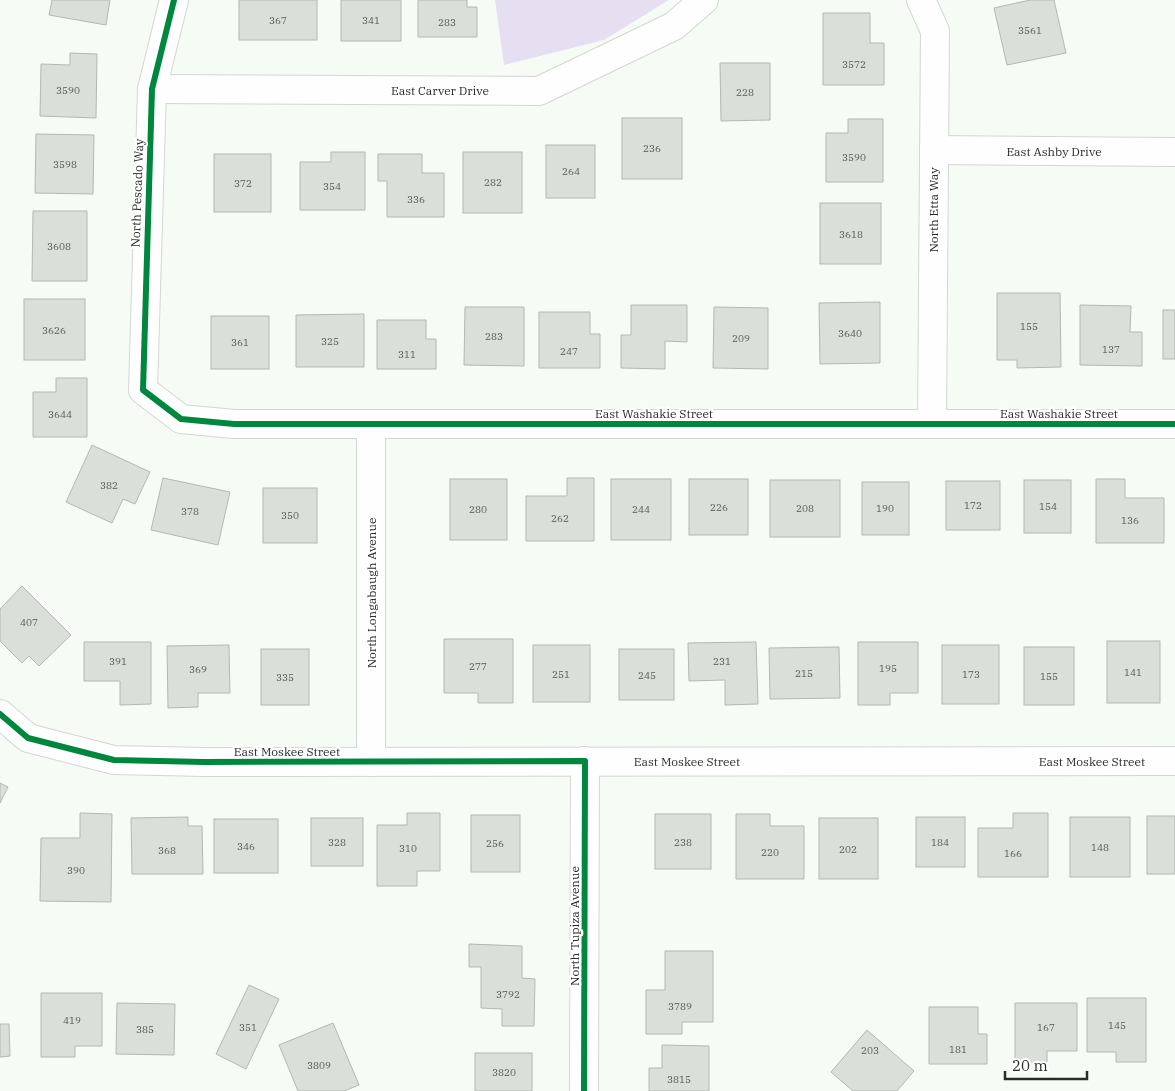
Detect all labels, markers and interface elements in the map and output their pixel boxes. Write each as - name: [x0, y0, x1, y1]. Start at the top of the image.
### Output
- house number: 367: [269, 14, 287, 27]
- house number: 341: [362, 14, 380, 27]
- house number: 283: [438, 16, 456, 29]
- house number: 3561: [1018, 24, 1042, 37]
- house number: 3572: [842, 58, 866, 71]
- street label: East Carver Drive: [391, 83, 489, 98]
- house number: 3590: [56, 84, 80, 97]
- house number: 228: [736, 86, 754, 99]
- street label: North Pescado Way: [128, 138, 146, 248]
- house number: 236: [643, 142, 661, 155]
- street label: East Ashby Drive: [1006, 144, 1102, 159]
- house number: 3590: [842, 151, 866, 164]
- house number: 3598: [53, 158, 77, 171]
- house number: 264: [562, 165, 580, 178]
- street label: North Etta Way: [926, 167, 941, 253]
- house number: 282: [484, 176, 502, 189]
- house number: 372: [234, 177, 252, 190]
- house number: 354: [323, 180, 341, 193]
- house number: 336: [407, 193, 425, 206]
- house number: 3618: [839, 228, 863, 241]
- house number: 3608: [47, 240, 71, 253]
- house number: 155: [1020, 320, 1038, 333]
- house number: 3626: [42, 324, 66, 337]
- house number: 3640: [838, 327, 862, 340]
- house number: 283: [485, 330, 503, 343]
- house number: 209: [732, 332, 750, 345]
- house number: 325: [321, 335, 339, 348]
- house number: 361: [231, 336, 249, 349]
- house number: 137: [1102, 343, 1120, 356]
- house number: 247: [560, 345, 578, 358]
- house number: 311: [398, 348, 416, 361]
- street label: East Washakie Street: [595, 406, 713, 421]
- street label: East Washakie Street: [1000, 406, 1118, 421]
- house number: 3644: [48, 408, 72, 421]
- house number: 382: [100, 479, 118, 492]
- house number: 172: [964, 499, 982, 512]
- house number: 154: [1039, 500, 1057, 513]
- house number: 226: [710, 501, 728, 514]
- house number: 208: [796, 502, 814, 515]
- house number: 190: [876, 502, 894, 515]
- house number: 280: [469, 503, 487, 516]
- house number: 244: [632, 503, 650, 516]
- house number: 378: [181, 505, 199, 518]
- house number: 350: [281, 509, 299, 522]
- house number: 262: [551, 512, 569, 525]
- house number: 136: [1121, 514, 1139, 527]
- street label: North Longabaugh Avenue: [364, 518, 379, 668]
- house number: 407: [20, 616, 38, 629]
- house number: 391: [109, 655, 127, 668]
- house number: 231: [713, 655, 731, 668]
- house number: 277: [469, 660, 487, 673]
- house number: 195: [879, 662, 897, 675]
- house number: 369: [189, 663, 207, 676]
- house number: 141: [1124, 666, 1142, 679]
- house number: 215: [795, 667, 813, 680]
- house number: 251: [552, 668, 570, 681]
- house number: 173: [962, 668, 980, 681]
- house number: 245: [638, 669, 656, 682]
- house number: 155: [1040, 670, 1058, 683]
- house number: 335: [276, 671, 294, 684]
- street label: East Moskee Street: [234, 744, 340, 759]
- street label: East Moskee Street: [634, 754, 740, 769]
- street label: East Moskee Street: [1039, 754, 1145, 769]
- house number: 328: [328, 836, 346, 849]
- house number: 238: [674, 836, 692, 849]
- house number: 184: [931, 836, 949, 849]
- house number: 256: [486, 837, 504, 850]
- house number: 346: [237, 840, 255, 853]
- house number: 148: [1091, 841, 1109, 854]
- house number: 310: [399, 842, 417, 855]
- house number: 202: [839, 843, 857, 856]
- house number: 368: [158, 844, 176, 857]
- house number: 220: [761, 846, 779, 859]
- house number: 166: [1004, 847, 1022, 860]
- house number: 390: [67, 864, 85, 877]
- street label: North Tupiza Avenue: [567, 866, 582, 986]
- house number: 3792: [496, 988, 520, 1001]
- house number: 3789: [668, 1000, 692, 1013]
- house number: 419: [63, 1014, 81, 1027]
- house number: 145: [1108, 1019, 1126, 1032]
- house number: 351: [239, 1021, 257, 1034]
- house number: 167: [1037, 1021, 1055, 1034]
- house number: 385: [136, 1023, 154, 1036]
- house number: 181: [949, 1043, 967, 1056]
- house number: 203: [861, 1044, 879, 1057]
- scale bar: [1005, 1048, 1088, 1080]
- text: 20 m: [1012, 1056, 1048, 1075]
- house number: 3809: [307, 1059, 331, 1072]
- house number: 3820: [492, 1066, 516, 1079]
- house number: 3815: [667, 1073, 691, 1086]

